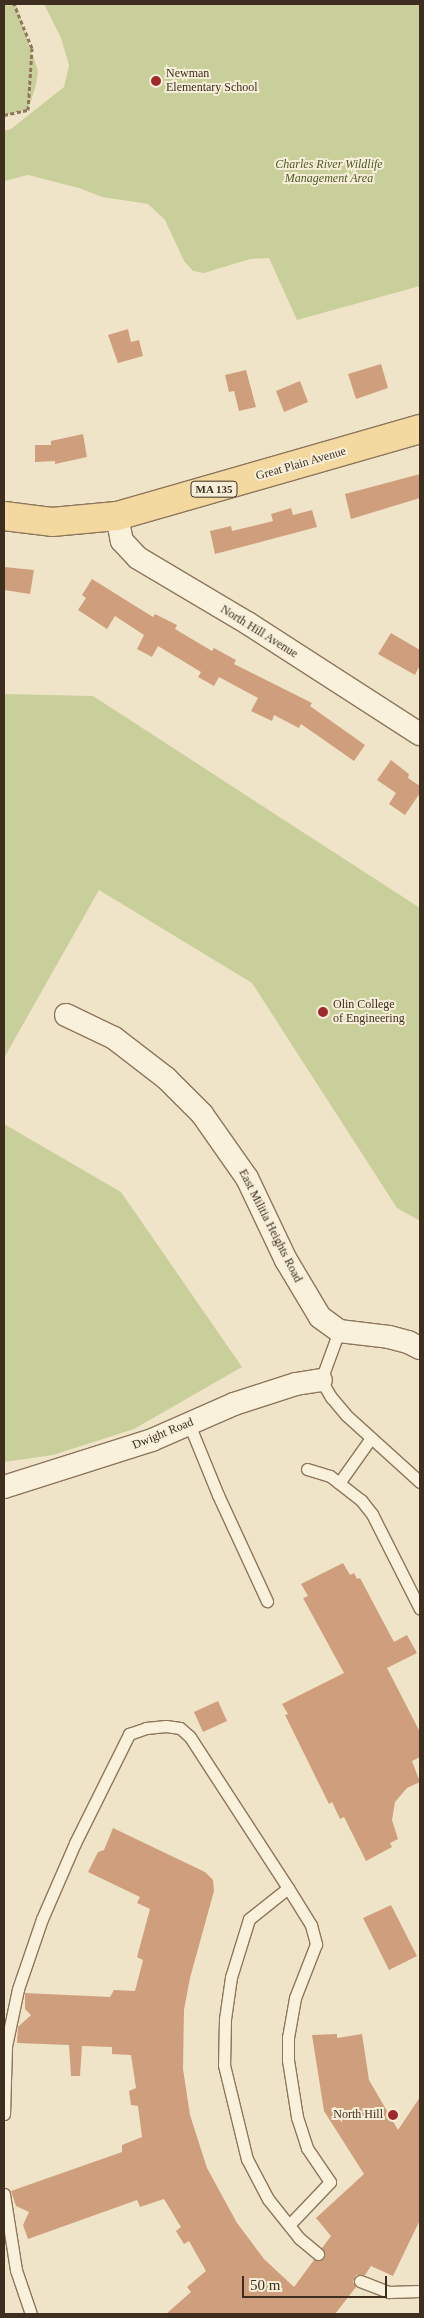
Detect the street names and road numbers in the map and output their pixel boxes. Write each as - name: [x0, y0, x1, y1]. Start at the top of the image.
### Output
- street label: Great Plain Avenue: [254, 444, 348, 484]
- road number: MA 135: [189, 480, 239, 498]
- street label: North Hill Avenue: [217, 602, 301, 662]
- street label: East Militia Heights Road: [235, 1167, 305, 1285]
- street label: Dwight Road: [130, 1415, 196, 1453]

